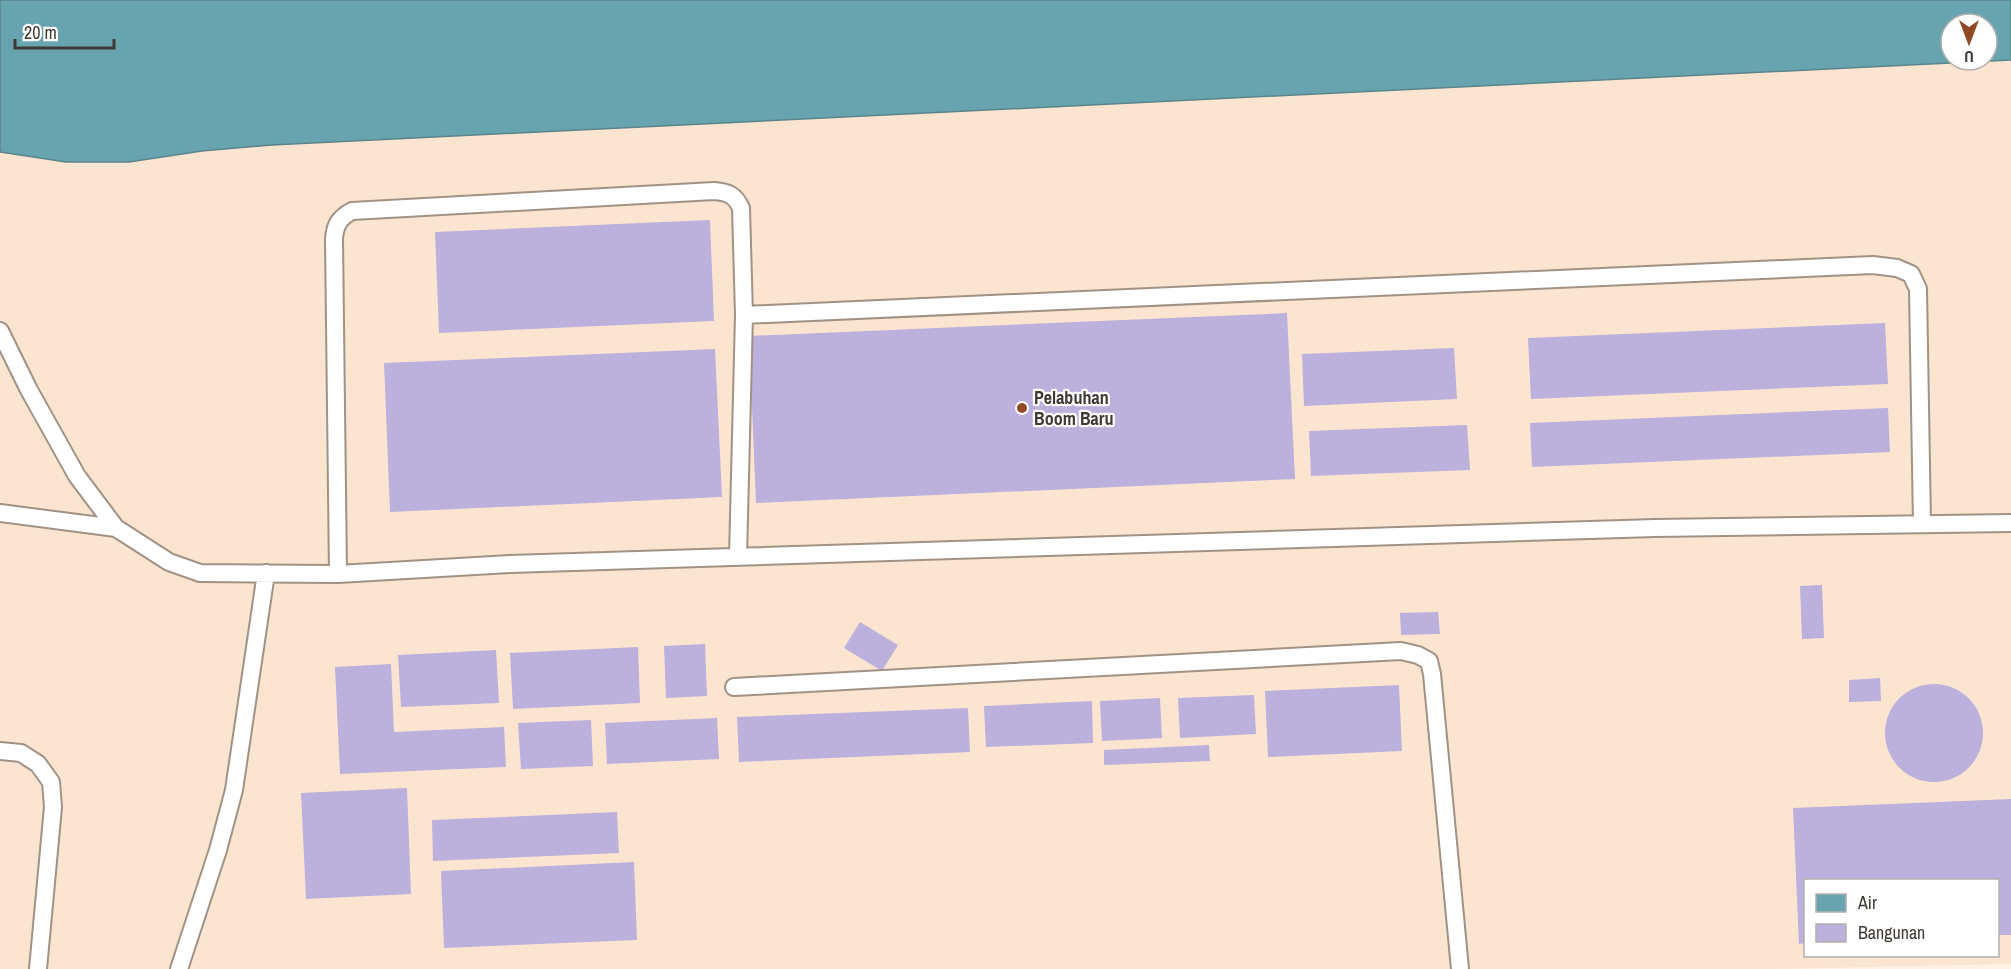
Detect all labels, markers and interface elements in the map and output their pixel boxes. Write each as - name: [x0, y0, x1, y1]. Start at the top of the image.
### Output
- scale bar: [15, 12, 114, 50]
- north arrow: [1939, 12, 1999, 72]
- text: 20 m: [24, 20, 57, 45]
- text: U: [1964, 46, 1974, 68]
- place label: Pelabuhan Boom Baru: [1034, 385, 1114, 431]
- marker: Pelabuhan Boom Baru: [1015, 401, 1029, 415]
- legend: [1804, 879, 1999, 957]
- text: Air: [1857, 890, 1877, 915]
- text: Bangunan: [1858, 920, 1925, 945]

